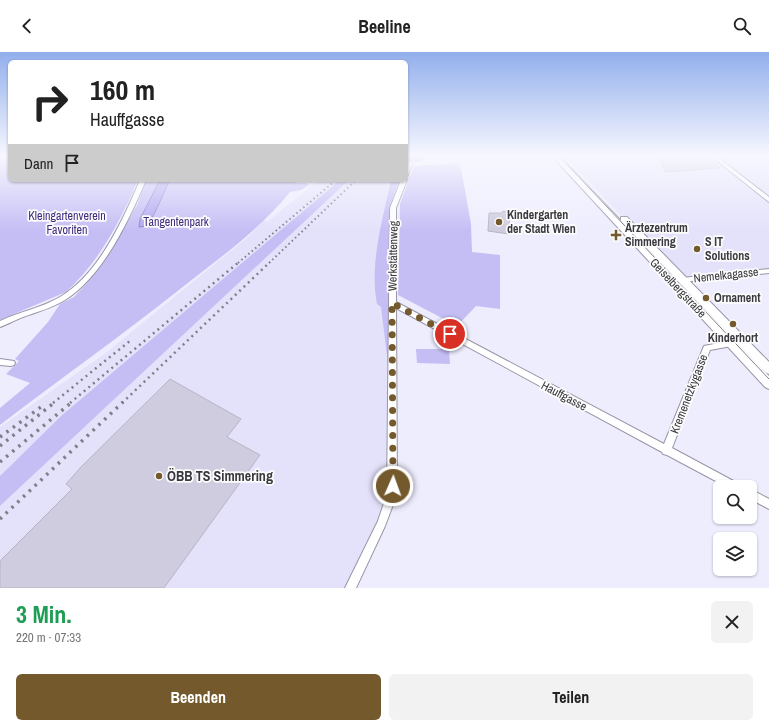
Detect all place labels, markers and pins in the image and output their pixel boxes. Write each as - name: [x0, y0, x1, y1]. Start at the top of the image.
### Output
- place label: Kindergarten der Stadt Wien: [507, 207, 576, 237]
- marker: Kindergarten der Stadt Wien: [494, 217, 504, 227]
- place label: Ärztezentrum Simmering: [625, 220, 688, 250]
- marker: Ärztezentrum Simmering: [610, 229, 622, 241]
- place label: S IT Solutions: [705, 234, 750, 264]
- marker: S IT Solutions: [692, 244, 702, 254]
- place label: Ornament: [714, 290, 761, 306]
- marker: Ornament: [701, 293, 711, 303]
- pin: [433, 317, 467, 351]
- marker: Kinderhort: [728, 319, 738, 329]
- place label: Kinderhort: [708, 330, 759, 346]
- place label: ÖBB TS Simmering: [167, 467, 273, 485]
- marker: ÖBB TS Simmering: [154, 471, 164, 481]

